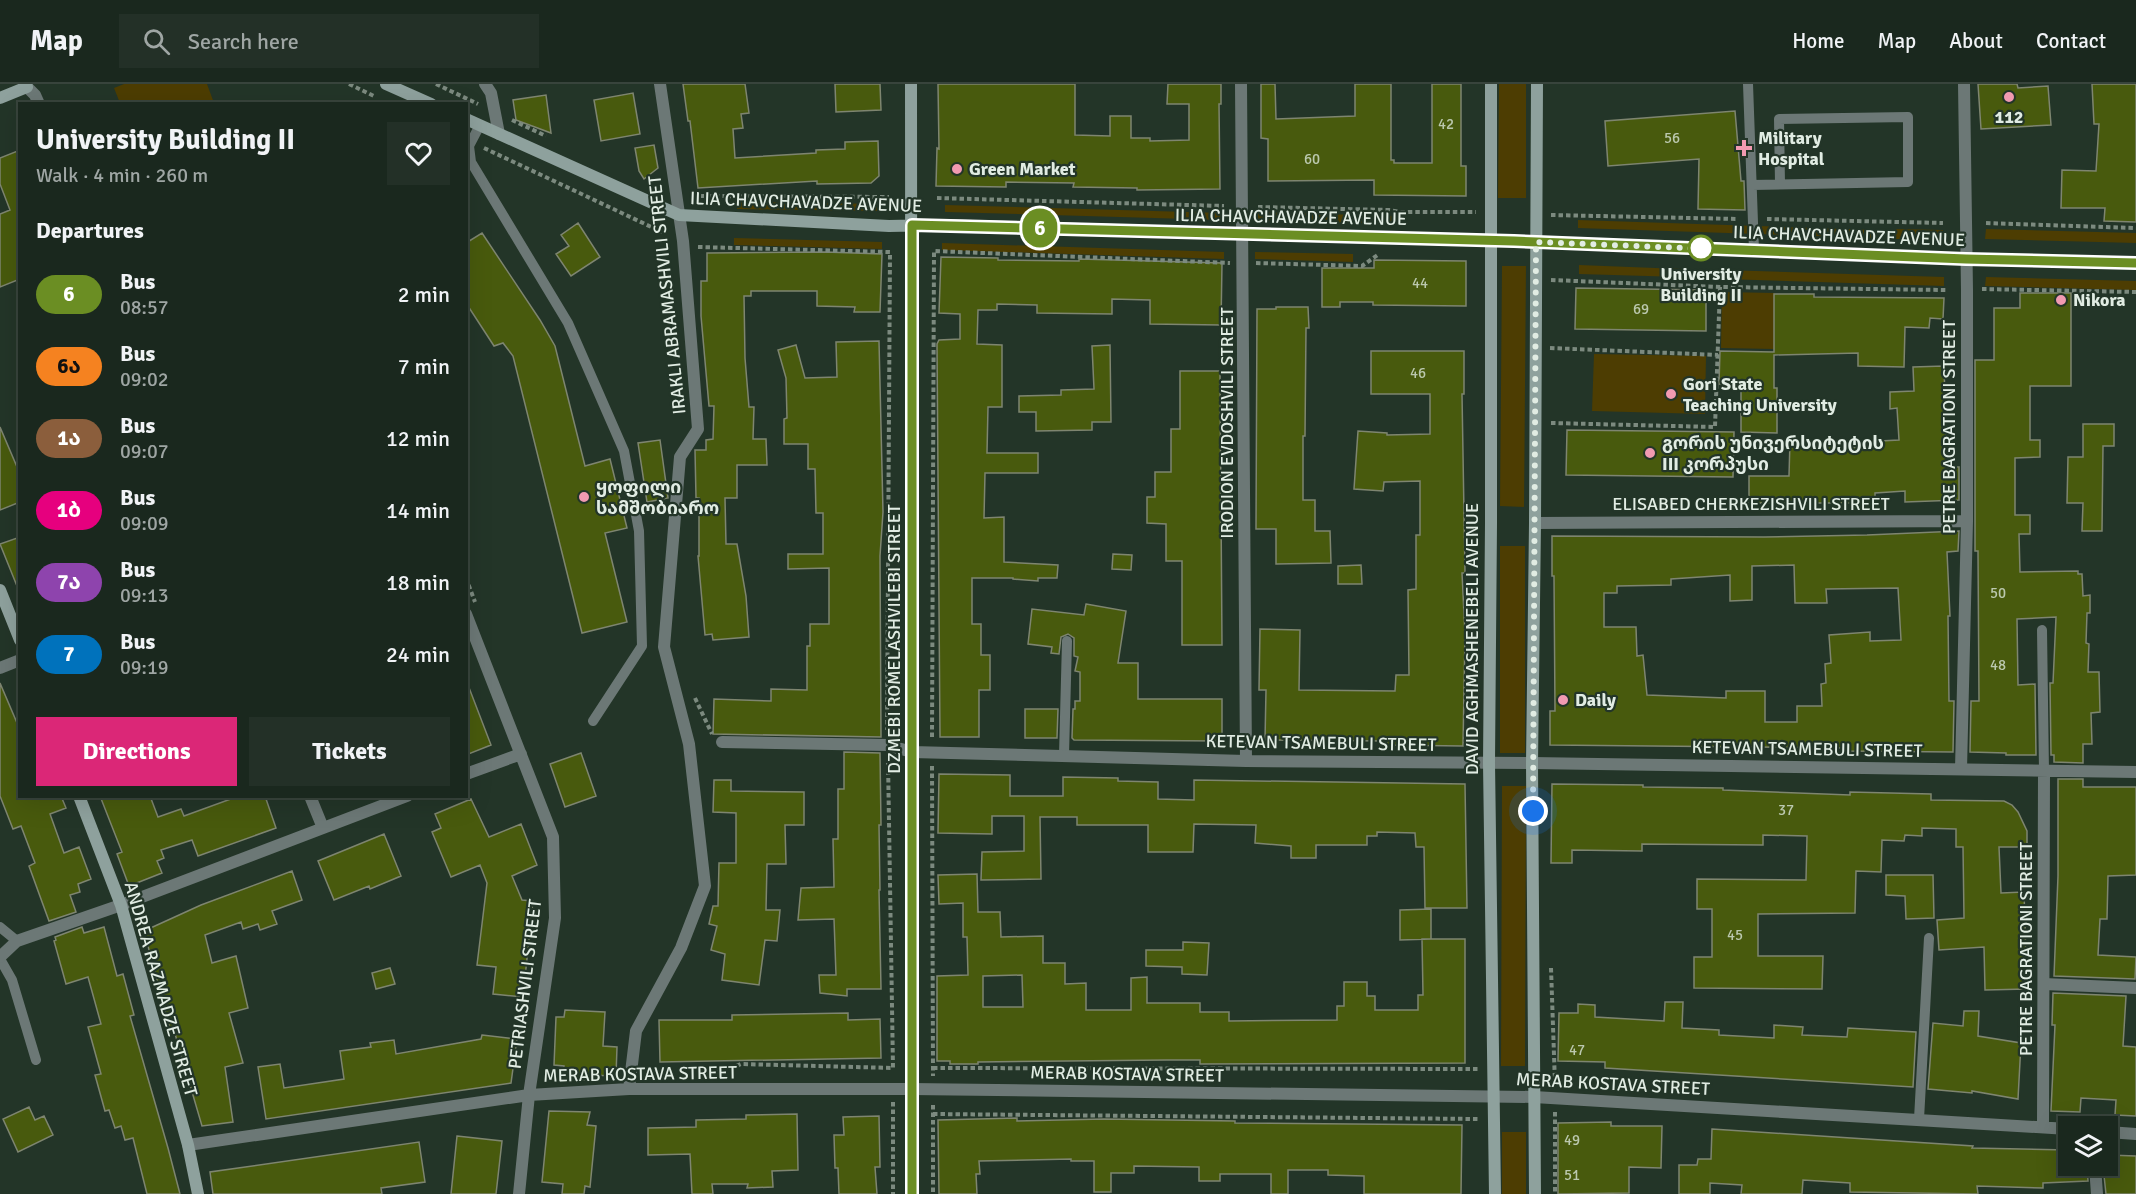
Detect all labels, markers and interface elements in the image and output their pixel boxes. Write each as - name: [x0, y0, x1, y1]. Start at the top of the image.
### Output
- search box: [119, 14, 539, 68]
- text: Map: [30, 24, 83, 58]
- icon: search: [140, 25, 173, 58]
- text: Search here: [188, 28, 299, 55]
- text: Home: [1792, 28, 1845, 54]
- text: Map: [1878, 28, 1916, 54]
- text: About: [1949, 28, 2003, 54]
- text: Contact: [2036, 28, 2106, 54]
- marker: 112: [2002, 90, 2016, 104]
- place label: 112: [1994, 106, 2024, 128]
- house number: 42: [1438, 115, 1454, 133]
- button: heart: [387, 122, 450, 185]
- text: University Building II: [36, 123, 295, 157]
- place label: Military Hospital: [1758, 127, 1825, 170]
- house number: 56: [1664, 129, 1680, 147]
- marker: Military Hospital: [1735, 139, 1753, 157]
- house number: 60: [1304, 150, 1320, 168]
- place label: Green Market: [969, 158, 1076, 180]
- marker: Green Market: [950, 162, 964, 176]
- text: Walk · 4 min · 260 m: [36, 163, 208, 188]
- street label: IRAKLI ABRAMASHVILI STREET: [643, 174, 690, 416]
- street label: ILIA CHAVCHAVADZE AVENUE: [690, 187, 922, 217]
- street label: ILIA CHAVCHAVADZE AVENUE: [1175, 204, 1407, 230]
- line badge: 6: [1020, 208, 1060, 248]
- text: 6: [1034, 215, 1046, 241]
- text: Departures: [36, 217, 144, 244]
- street label: ILIA CHAVCHAVADZE AVENUE: [1733, 221, 1965, 251]
- marker: University Building II: [1688, 235, 1714, 261]
- place label: University Building II: [1660, 263, 1742, 306]
- text: Bus: [120, 268, 155, 295]
- house number: 44: [1412, 274, 1428, 292]
- text: 6: [63, 281, 75, 307]
- text: 2 min: [398, 281, 450, 308]
- place label: Nikora: [2073, 289, 2126, 311]
- marker: Nikora: [2054, 293, 2068, 307]
- text: 08:57: [120, 295, 169, 320]
- house number: 69: [1633, 300, 1649, 318]
- street label: IRODION EVDOSHVILI STREET: [1216, 307, 1238, 539]
- street label: PETRE BAGRATIONI STREET: [1938, 320, 1960, 534]
- text: Bus: [120, 340, 155, 367]
- text: 6ა: [57, 353, 81, 379]
- text: 7 min: [398, 353, 450, 380]
- house number: 46: [1410, 364, 1426, 382]
- text: 09:02: [120, 367, 169, 392]
- place label: Gori State Teaching University: [1683, 373, 1837, 416]
- marker: Gori State Teaching University: [1664, 387, 1678, 401]
- text: Bus: [120, 412, 155, 439]
- text: 1ა: [57, 425, 81, 451]
- text: 12 min: [386, 425, 450, 452]
- place label: გორის უნივერსიტეტის III კორპუსი: [1662, 432, 1884, 475]
- text: 09:07: [120, 439, 169, 464]
- marker: გორის უნივერსიტეტის III კორპუსი: [1643, 446, 1657, 460]
- place label: ყოფილი სამშობიარო: [596, 476, 719, 519]
- text: Bus: [120, 484, 155, 511]
- marker: ყოფილი სამშობიარო: [577, 490, 591, 504]
- street label: ELISABED CHERKEZISHVILI STREET: [1612, 493, 1890, 515]
- text: 1ბ: [57, 497, 81, 523]
- text: 14 min: [386, 497, 450, 524]
- street label: DAVID AGHMASHENEBELI AVENUE: [1461, 503, 1483, 775]
- street label: DZMEBI ROMELASHVILEBI STREET: [883, 504, 905, 774]
- text: 09:09: [120, 511, 169, 536]
- text: Bus: [120, 556, 155, 583]
- text: 7ა: [57, 569, 81, 595]
- text: 18 min: [386, 569, 450, 596]
- text: 09:13: [120, 583, 169, 608]
- house number: 50: [1990, 584, 2006, 602]
- text: Bus: [120, 628, 155, 655]
- text: 7: [63, 641, 75, 667]
- text: 24 min: [386, 641, 450, 668]
- text: 09:19: [120, 655, 169, 680]
- house number: 48: [1990, 656, 2006, 674]
- place label: Daily: [1575, 689, 1616, 711]
- marker: Daily: [1556, 693, 1570, 707]
- button: Directions: [36, 717, 237, 786]
- button: Tickets: [249, 717, 450, 786]
- street label: KETEVAN TSAMEBULI STREET: [1205, 730, 1437, 756]
- street label: KETEVAN TSAMEBULI STREET: [1691, 736, 1923, 762]
- your location: [1518, 796, 1548, 826]
- house number: 37: [1778, 801, 1794, 819]
- street label: PETRE BAGRATIONI STREET: [2015, 842, 2037, 1056]
- street label: ANDREA RAZMADZE STREET: [120, 879, 202, 1099]
- street label: PETRIASHVILI STREET: [504, 898, 546, 1070]
- house number: 45: [1727, 926, 1743, 944]
- house number: 47: [1569, 1041, 1585, 1059]
- street label: MERAB KOSTAVA STREET: [543, 1061, 737, 1087]
- street label: MERAB KOSTAVA STREET: [1030, 1061, 1224, 1087]
- street label: MERAB KOSTAVA STREET: [1516, 1068, 1711, 1100]
- map controls: [2058, 1116, 2118, 1176]
- button: layers: [2058, 1116, 2118, 1176]
- house number: 49: [1564, 1131, 1580, 1149]
- house number: 51: [1564, 1166, 1580, 1184]

